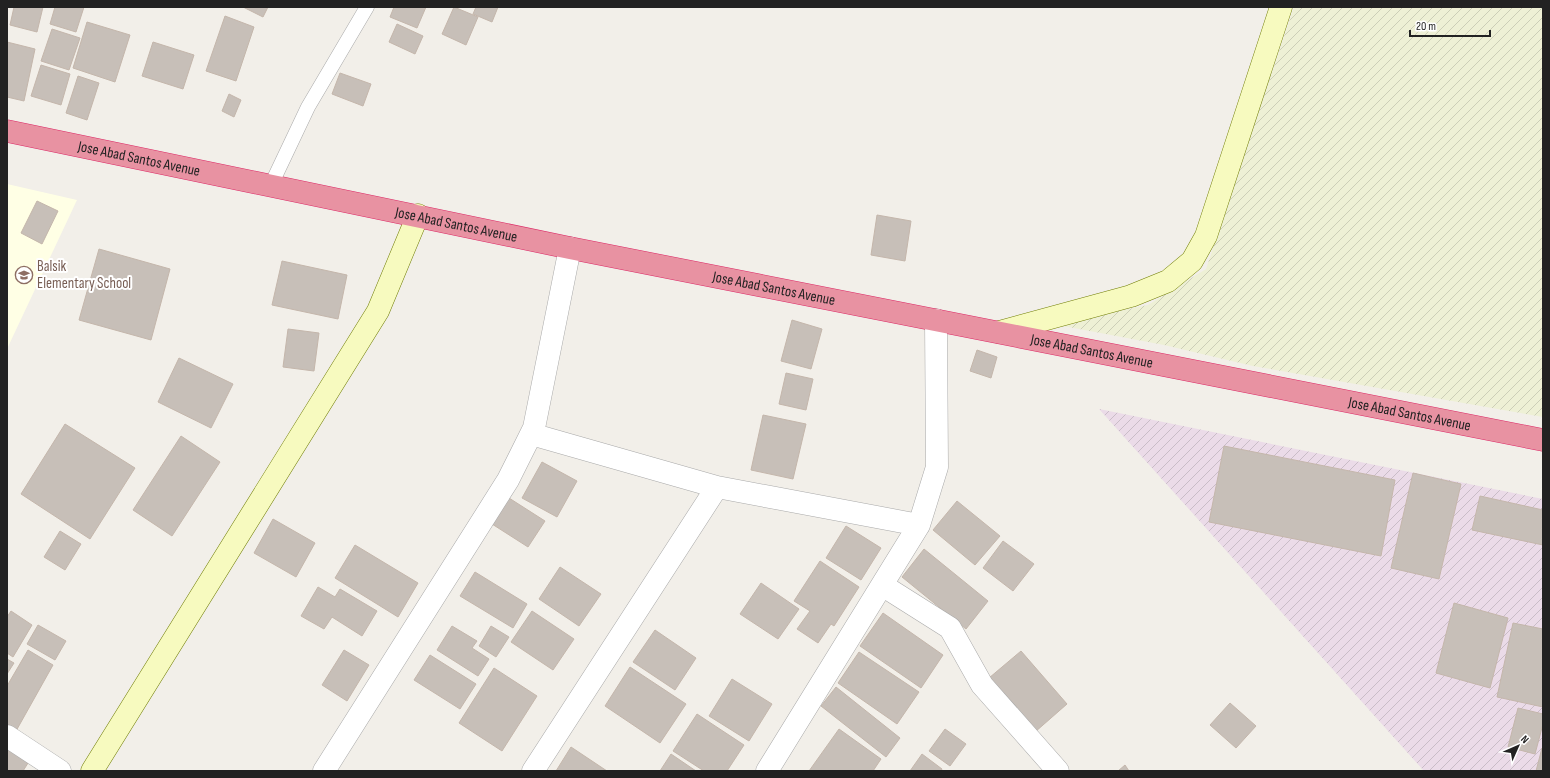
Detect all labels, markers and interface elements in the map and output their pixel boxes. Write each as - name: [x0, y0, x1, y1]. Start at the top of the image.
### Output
- scale bar: [1410, 12, 1490, 38]
- text: 20 m: [1416, 19, 1436, 34]
- street label: Jose Abad Santos Avenue: [75, 137, 202, 181]
- street label: Jose Abad Santos Avenue: [393, 203, 519, 247]
- place label: Balsik Elementary School: [37, 257, 131, 293]
- school or university icon: Balsik Elementary School: [14, 265, 34, 285]
- street label: Jose Abad Santos Avenue: [710, 267, 837, 310]
- street label: Jose Abad Santos Avenue: [1028, 330, 1155, 373]
- street label: Jose Abad Santos Avenue: [1346, 393, 1473, 436]
- north arrow: [1498, 726, 1538, 766]
- text: N: [1518, 733, 1531, 746]

